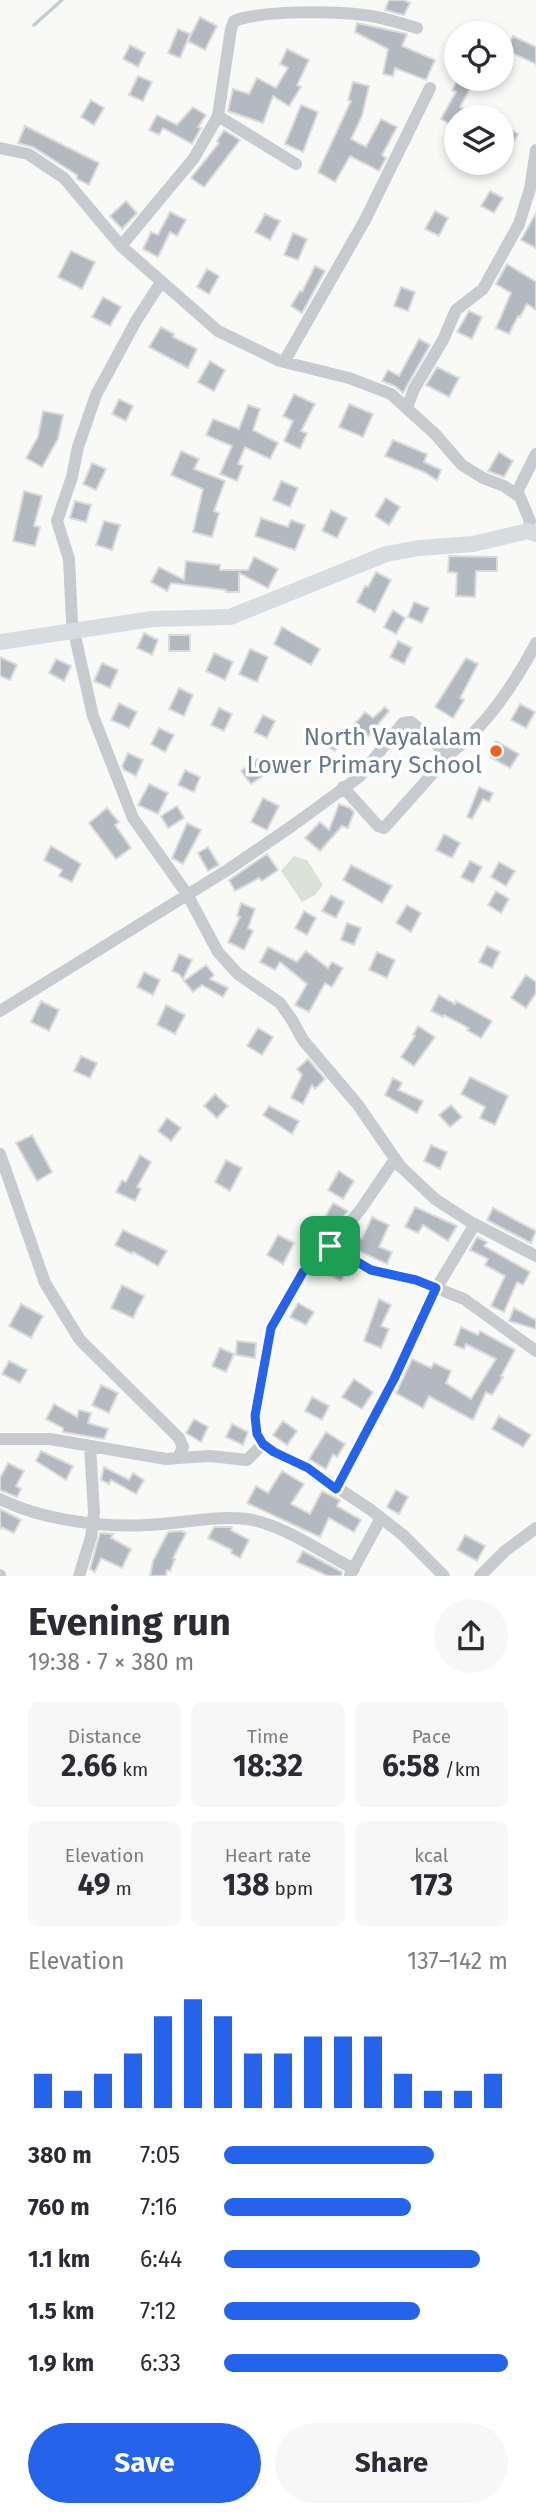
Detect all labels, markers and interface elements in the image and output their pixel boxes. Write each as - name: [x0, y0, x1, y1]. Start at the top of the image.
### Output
- map controls: [444, 21, 514, 175]
- button: locate: [444, 21, 514, 91]
- button: layers: [444, 105, 514, 175]
- place label: North Vayalalam Lower Primary School: [246, 723, 482, 779]
- marker: North Vayalalam Lower Primary School: [488, 743, 504, 759]
- pin: [300, 1216, 360, 1276]
- icon: arrive: [311, 1227, 349, 1265]
- text: Evening run: [28, 1599, 231, 1645]
- button: share: [434, 1599, 508, 1673]
- text: 19:38 · 7 × 380 m: [28, 1648, 194, 1676]
- text: Distance: [68, 1725, 142, 1748]
- text: Time: [247, 1725, 289, 1748]
- text: Pace: [412, 1725, 451, 1748]
- text: 2.66: [61, 1748, 117, 1784]
- text: 18:32: [233, 1748, 303, 1784]
- text: 6:58: [382, 1748, 440, 1784]
- text: km: [117, 1758, 148, 1781]
- text: /km: [440, 1758, 481, 1781]
- text: Elevation: [65, 1844, 144, 1867]
- text: Heart rate: [225, 1844, 311, 1867]
- text: kcal: [414, 1844, 448, 1867]
- text: 49: [77, 1867, 111, 1903]
- text: 138: [223, 1867, 270, 1903]
- text: 173: [410, 1867, 453, 1903]
- text: m: [111, 1877, 132, 1900]
- text: bpm: [270, 1877, 313, 1900]
- text: Elevation: [28, 1947, 124, 1975]
- text: 137–142 m: [407, 1947, 508, 1975]
- text: 380 m: [28, 2141, 92, 2169]
- text: 7:05: [140, 2141, 180, 2169]
- text: 760 m: [28, 2193, 90, 2221]
- text: 7:16: [140, 2193, 177, 2221]
- text: 1.1 km: [28, 2245, 90, 2273]
- text: 6:44: [140, 2245, 182, 2273]
- text: 1.5 km: [28, 2297, 94, 2325]
- text: 7:12: [140, 2297, 176, 2325]
- text: 1.9 km: [28, 2349, 94, 2377]
- text: 6:33: [140, 2349, 181, 2377]
- button: Save: [28, 2423, 261, 2503]
- button: Share: [275, 2423, 508, 2503]

